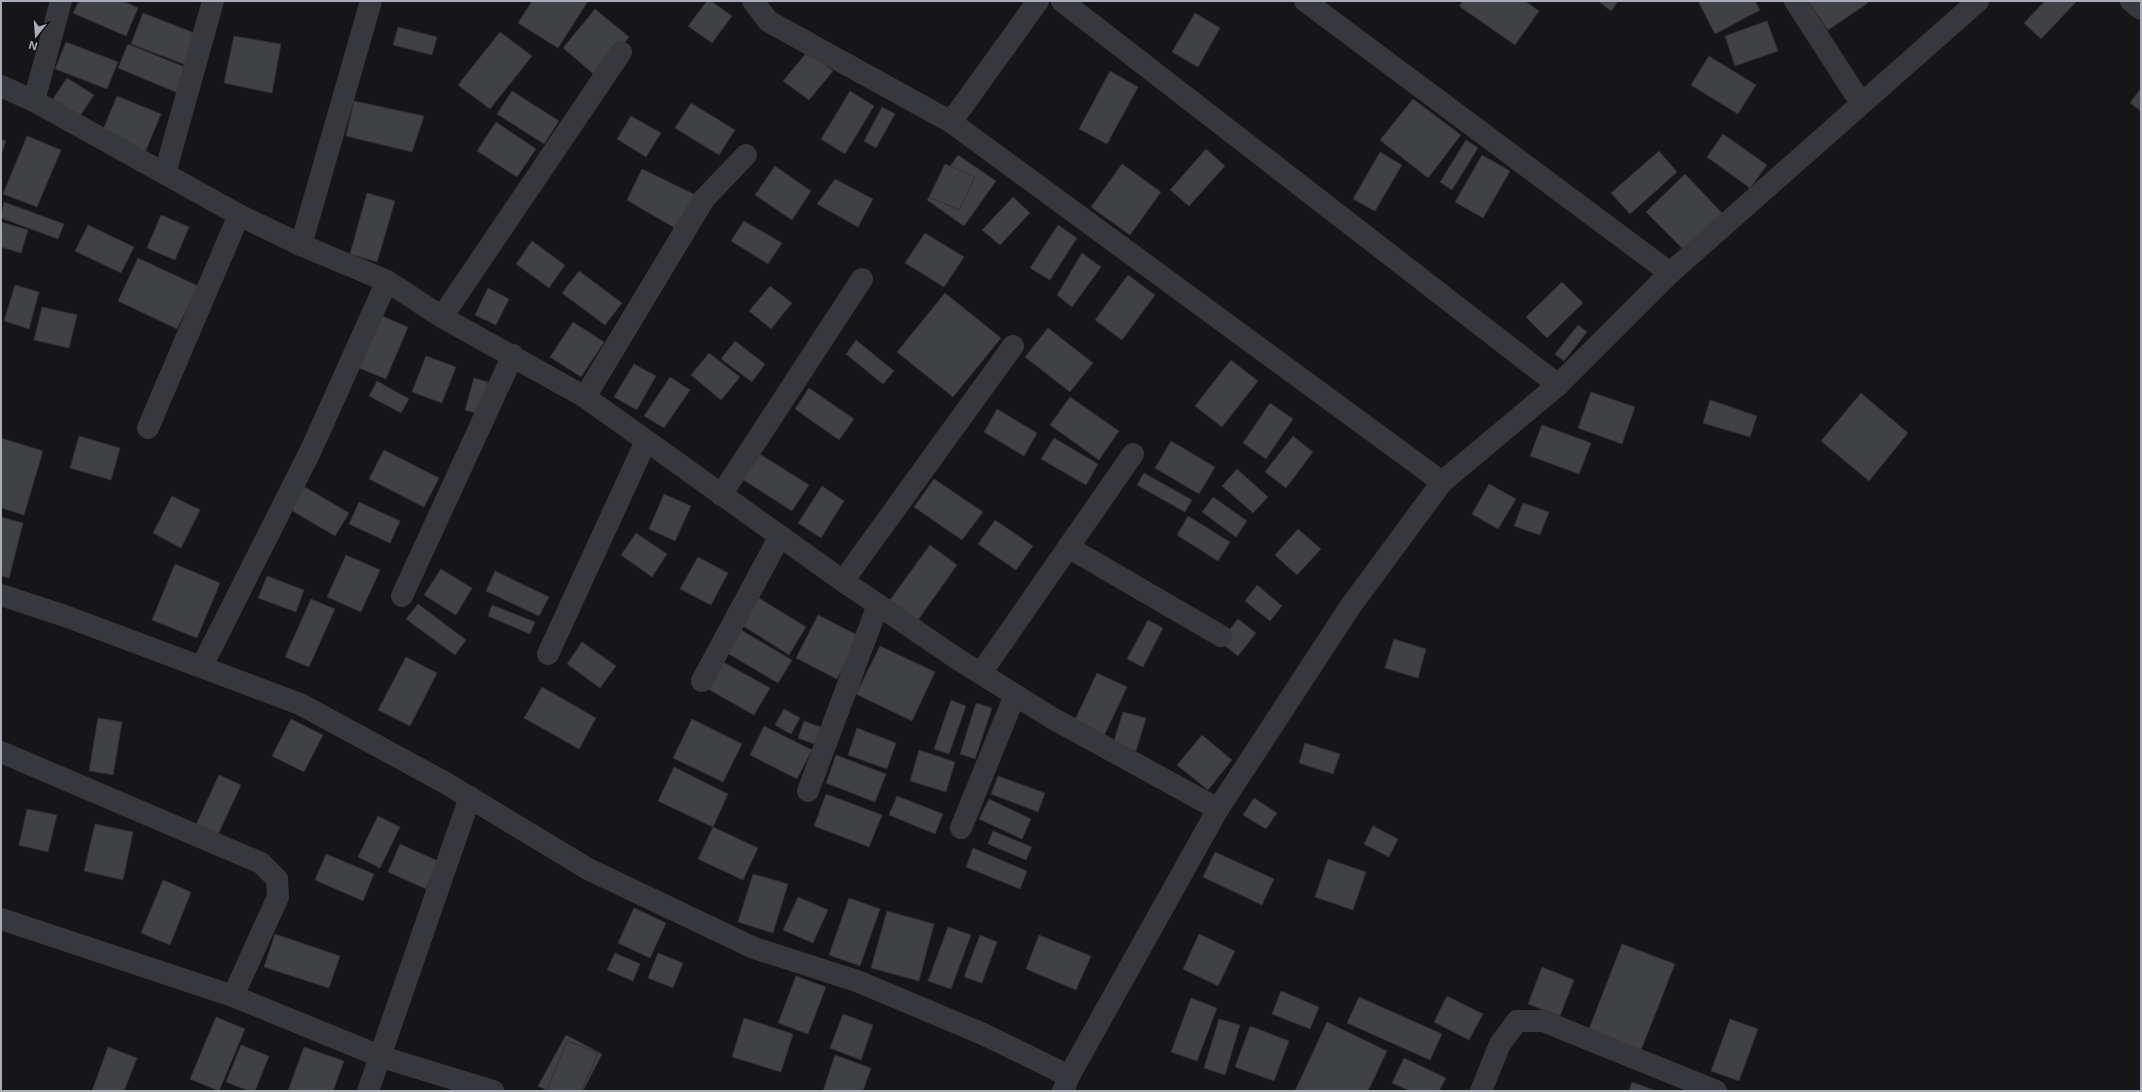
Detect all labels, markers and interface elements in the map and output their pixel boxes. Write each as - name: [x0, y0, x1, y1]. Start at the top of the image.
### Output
- north arrow: [16, 16, 56, 56]
- text: N: [27, 38, 39, 53]

